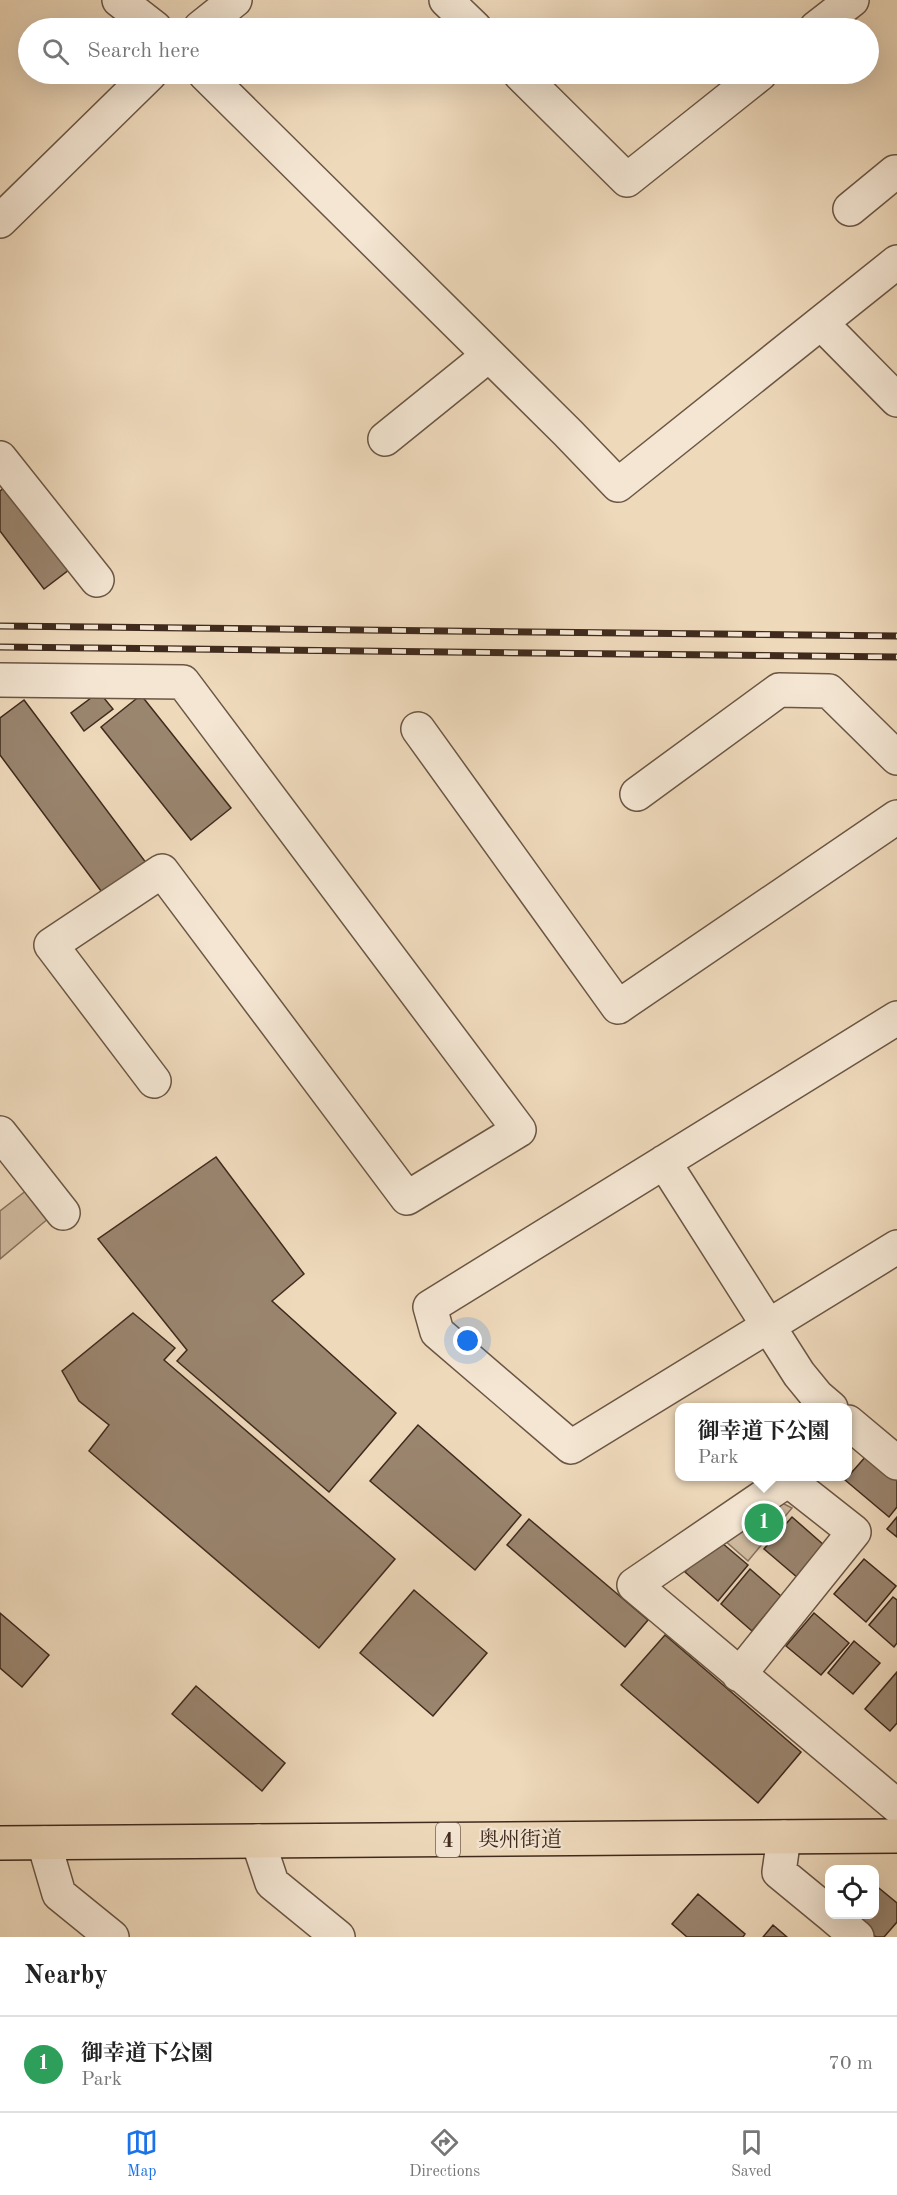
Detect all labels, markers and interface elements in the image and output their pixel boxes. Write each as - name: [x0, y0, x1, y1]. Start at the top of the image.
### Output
- search box: [18, 18, 879, 84]
- icon: search: [39, 35, 72, 68]
- text: Search here: [87, 40, 200, 62]
- your location: [453, 1326, 482, 1355]
- popup: [675, 1403, 852, 1481]
- text: 御幸道下公園: [697, 1421, 830, 1443]
- text: Park: [697, 1448, 739, 1468]
- pin: 1: [744, 1500, 783, 1546]
- road number: 4: [436, 1823, 460, 1857]
- street label: 奥州街道: [478, 1828, 562, 1851]
- map controls: [825, 1865, 879, 1919]
- button: locate: [825, 1865, 879, 1919]
- text: Nearby: [24, 1963, 108, 1989]
- text: 御幸道下公園: [81, 2043, 213, 2065]
- text: 1: [38, 2054, 49, 2074]
- text: 70 m: [828, 2054, 873, 2074]
- text: Park: [81, 2070, 122, 2090]
- tab: Map: [125, 2126, 158, 2182]
- tab: Directions: [409, 2126, 480, 2182]
- tab: Saved: [731, 2126, 772, 2182]

